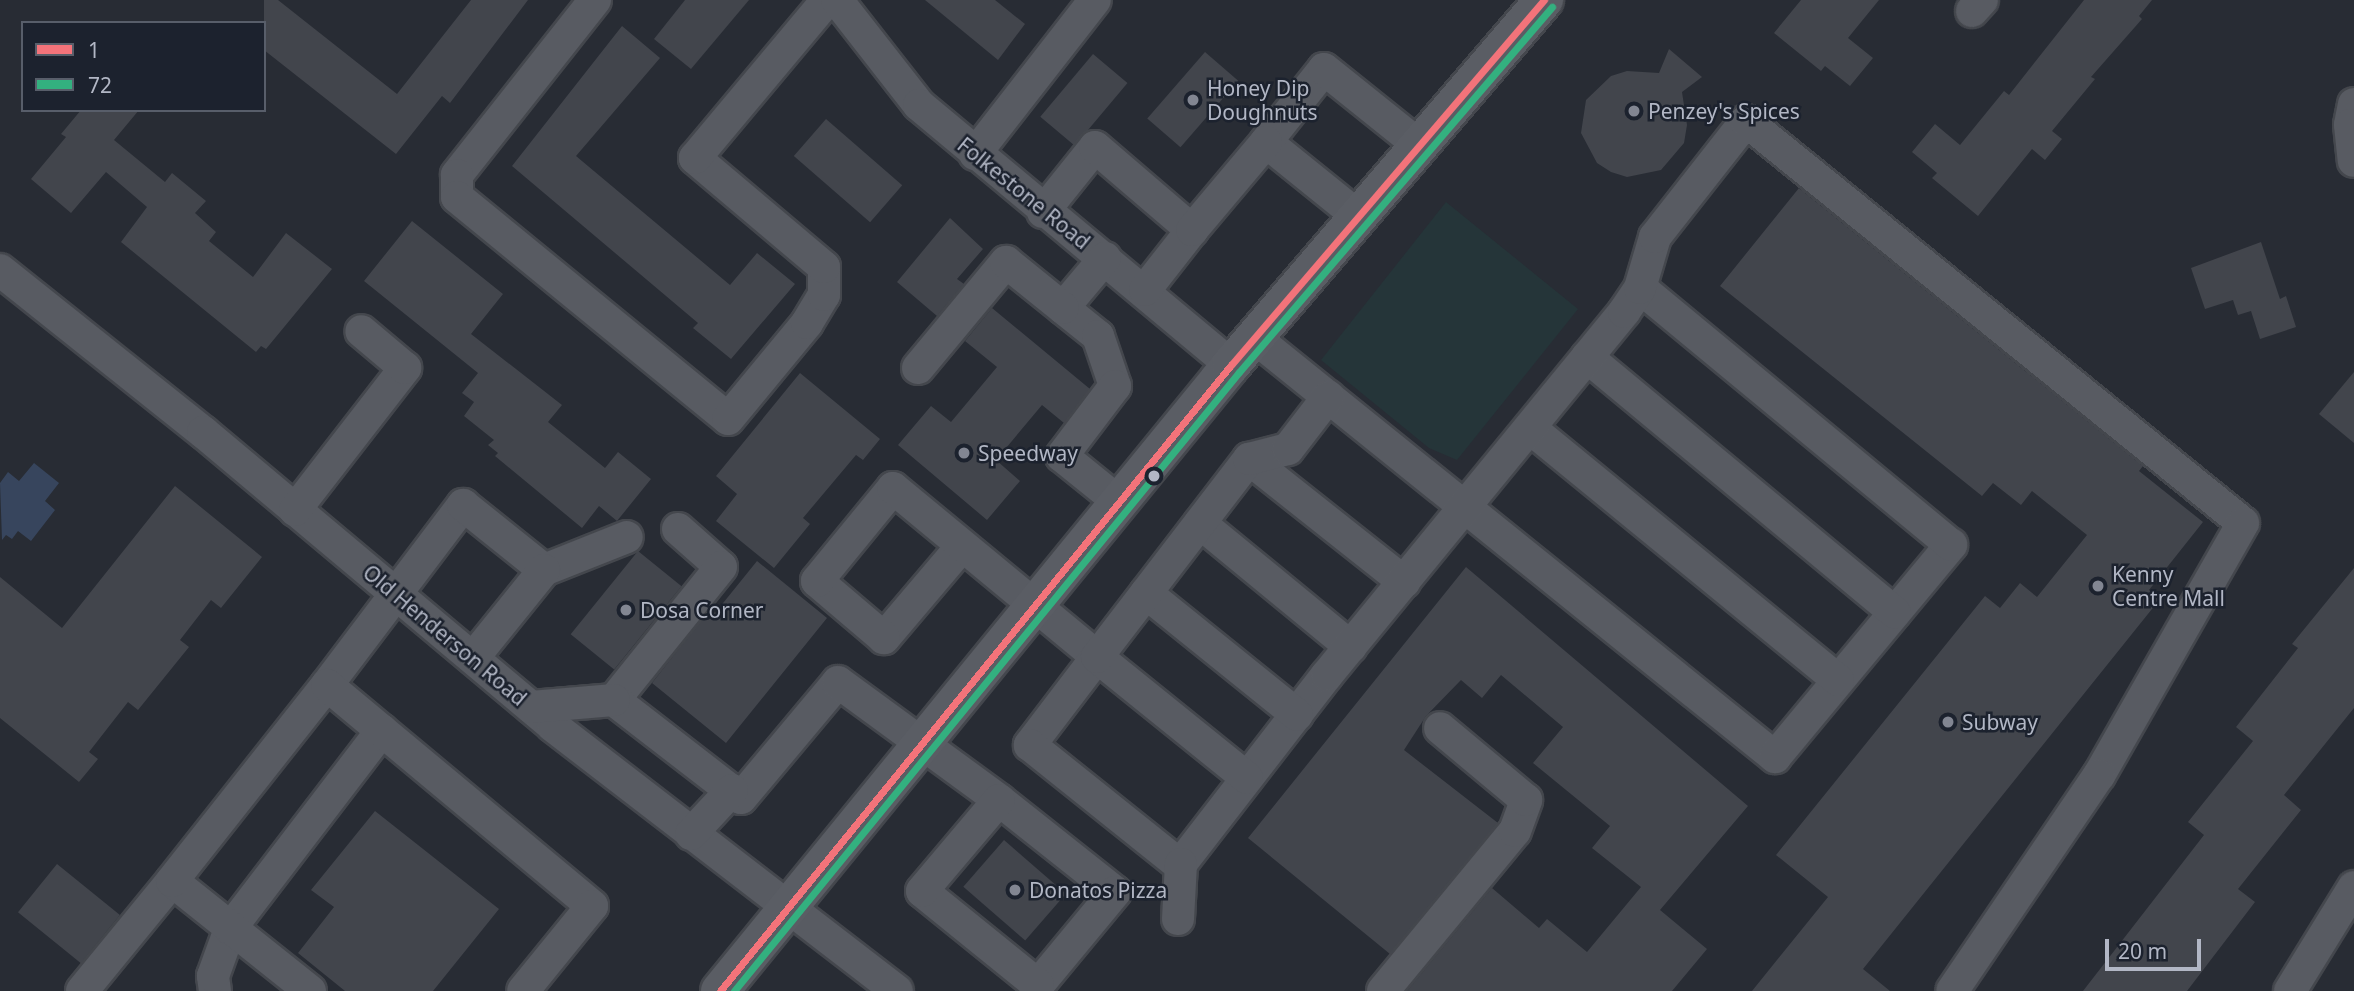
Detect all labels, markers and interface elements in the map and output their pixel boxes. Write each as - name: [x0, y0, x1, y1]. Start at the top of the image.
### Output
- legend: [21, 21, 266, 112]
- text: 1: [88, 36, 100, 64]
- text: 72: [88, 71, 112, 99]
- place label: Honey Dip Doughnuts: [1207, 75, 1318, 125]
- marker: Honey Dip Doughnuts: [1185, 92, 1201, 108]
- place label: Penzey's Spices: [1648, 98, 1800, 124]
- marker: Penzey's Spices: [1626, 103, 1642, 119]
- street label: Folkestone Road: [953, 132, 1095, 254]
- place label: Speedway: [978, 440, 1078, 466]
- marker: Speedway: [956, 445, 972, 461]
- unlabelled marker: [1147, 469, 1161, 483]
- street label: Old Henderson Road: [358, 559, 532, 711]
- place label: Kenny Centre Mall: [2112, 561, 2225, 611]
- marker: Kenny Centre Mall: [2090, 578, 2106, 594]
- place label: Dosa Corner: [640, 597, 763, 623]
- marker: Dosa Corner: [618, 602, 634, 618]
- place label: Subway: [1962, 709, 2038, 735]
- marker: Subway: [1940, 714, 1956, 730]
- place label: Donatos Pizza: [1029, 877, 1167, 903]
- marker: Donatos Pizza: [1007, 882, 1023, 898]
- scale bar: [2109, 925, 2205, 969]
- text: 20 m: [2118, 937, 2167, 965]

